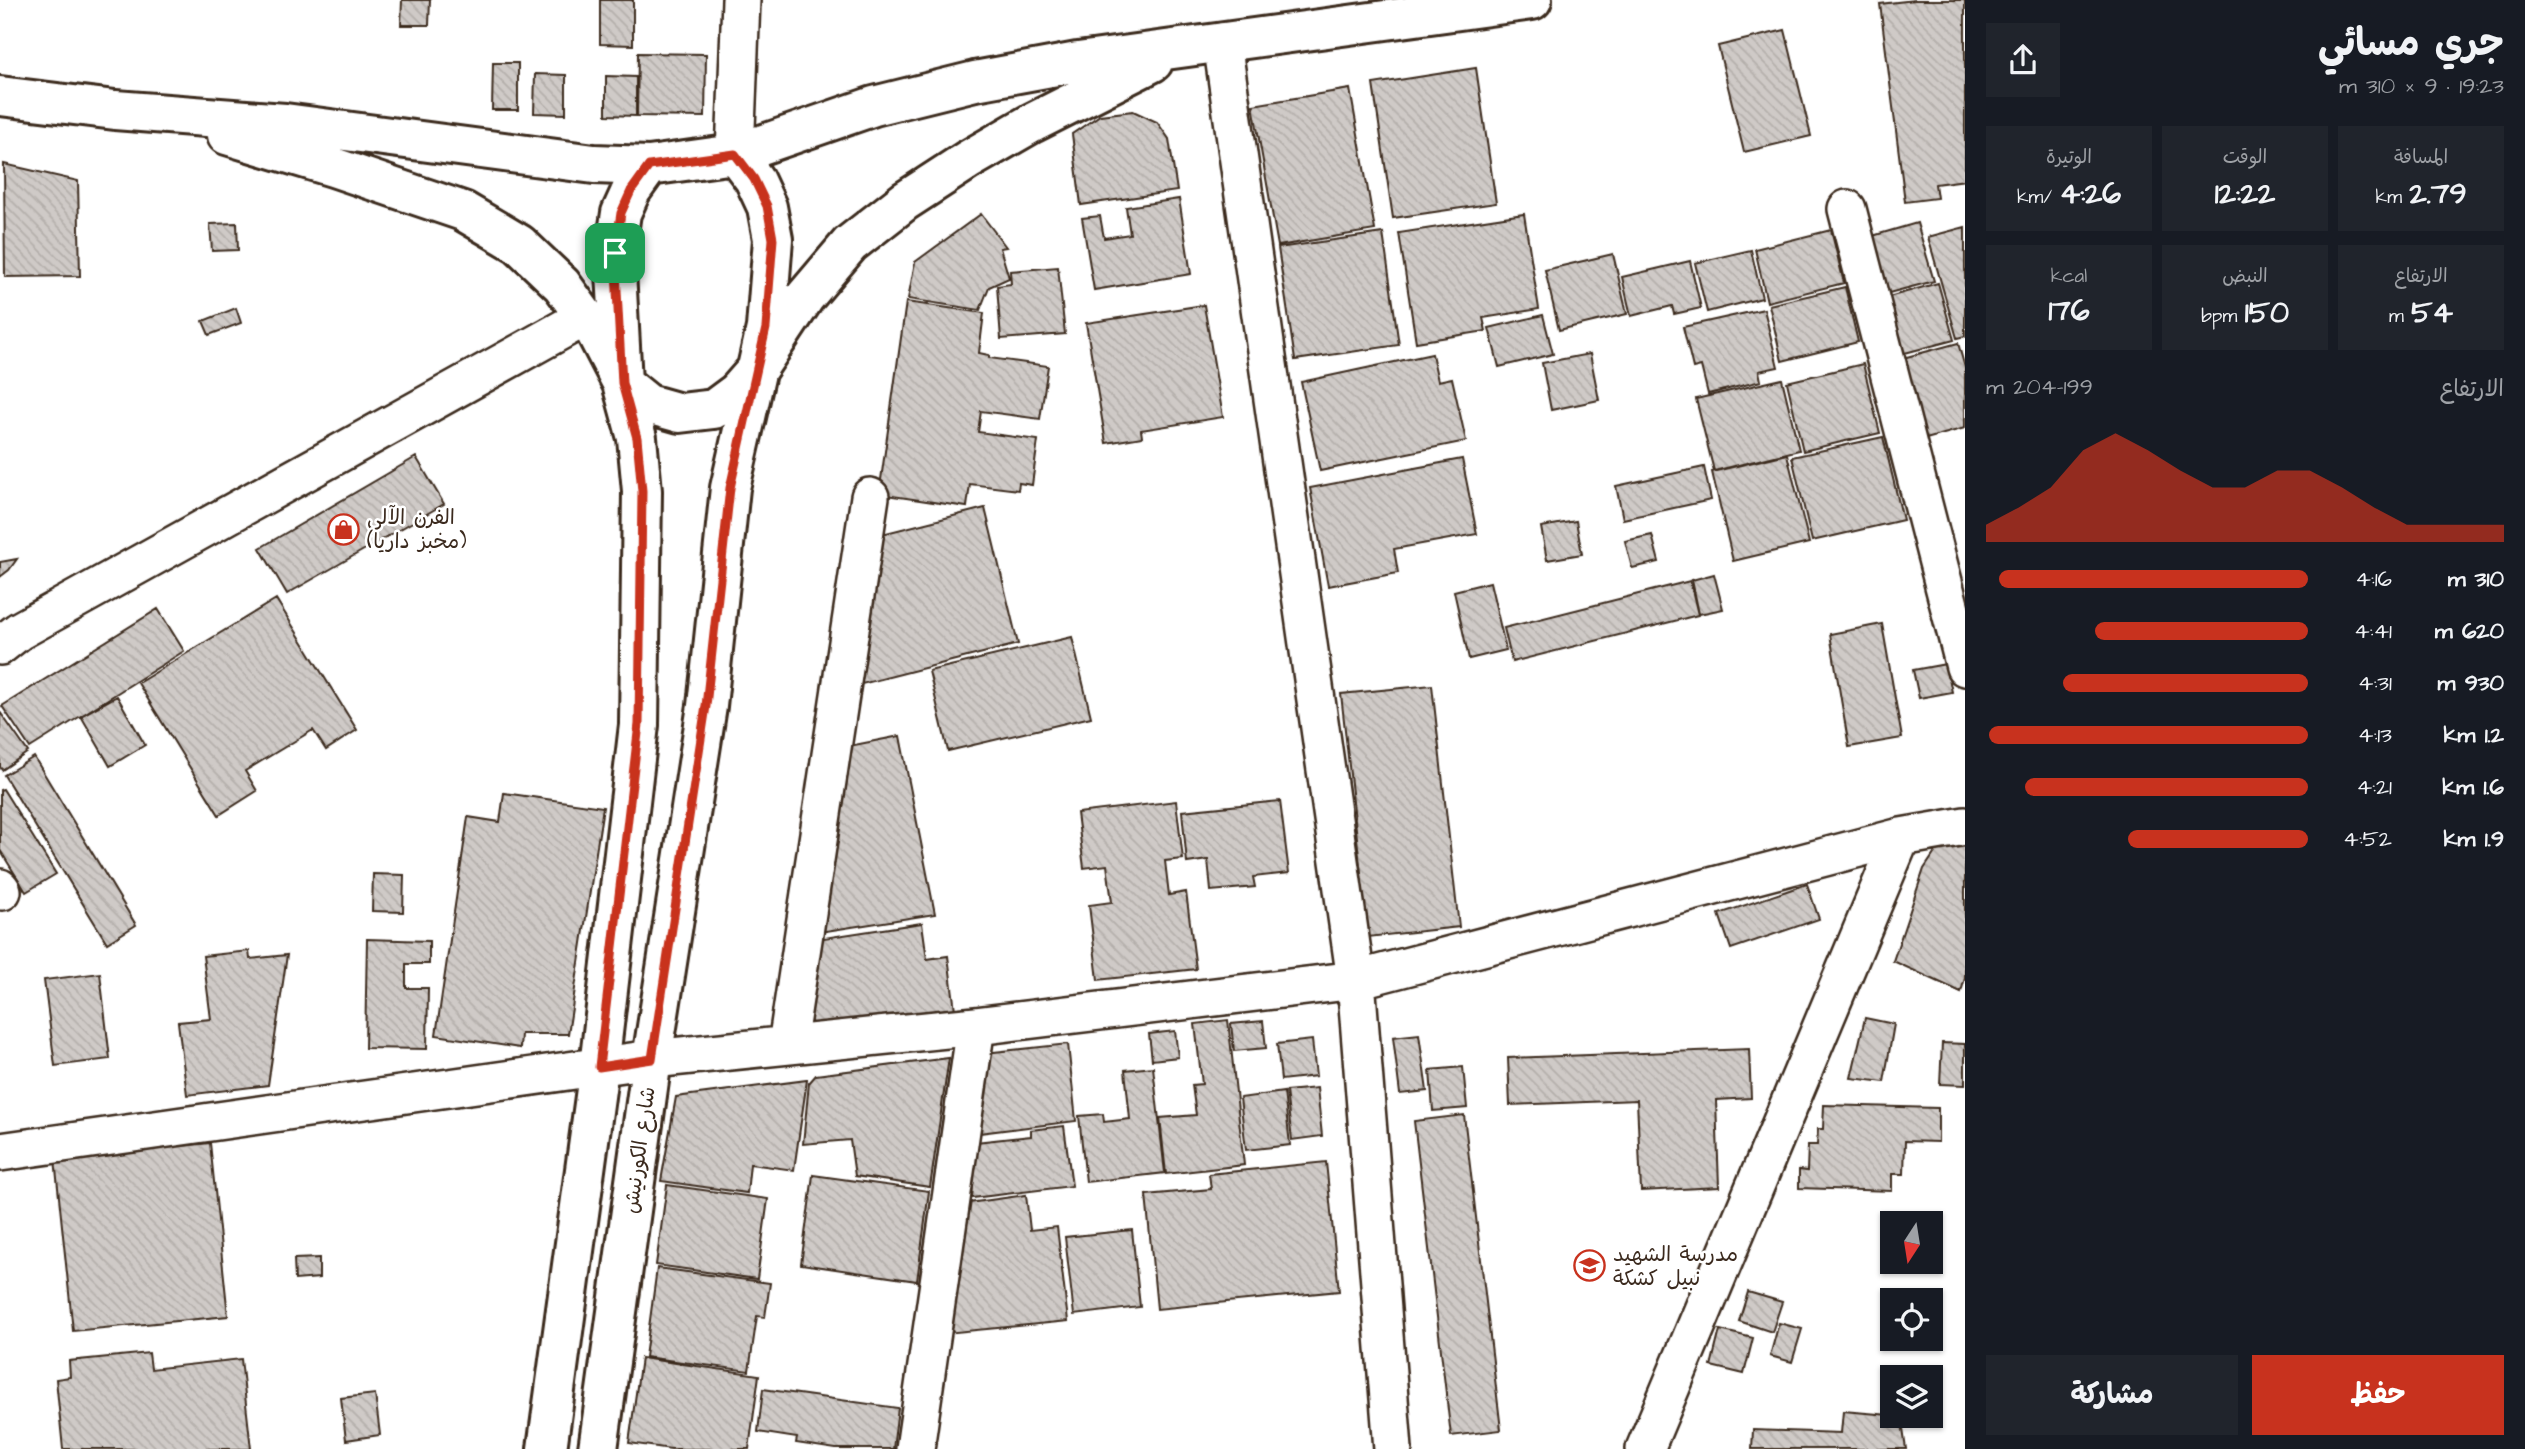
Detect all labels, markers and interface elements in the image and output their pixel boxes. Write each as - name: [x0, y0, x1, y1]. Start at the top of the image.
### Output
- text: جري مسائي: [2318, 18, 2504, 70]
- button: share: [1986, 23, 2060, 97]
- text: 19:23 · 9 × 310 m: [2339, 70, 2504, 102]
- text: الوتيرة: [2046, 144, 2092, 171]
- text: الوقت: [2223, 144, 2267, 171]
- text: المسافة: [2394, 144, 2448, 171]
- text: 4:26: [2060, 173, 2121, 215]
- text: 12:22: [2215, 173, 2275, 215]
- text: 2.79: [2410, 173, 2467, 215]
- text: /km: [2017, 184, 2060, 211]
- text: km: [2375, 184, 2410, 211]
- pin: [585, 223, 645, 283]
- icon: arrive: [596, 234, 634, 272]
- text: kcal: [2051, 263, 2087, 290]
- text: النبض: [2222, 263, 2268, 290]
- text: الارتفاع: [2394, 263, 2448, 290]
- text: 176: [2048, 290, 2090, 332]
- text: 150: [2245, 292, 2289, 334]
- text: 54: [2411, 292, 2453, 334]
- text: bpm: [2201, 303, 2245, 330]
- text: m: [2389, 303, 2411, 330]
- text: 199–204 m: [1986, 371, 2093, 403]
- text: الارتفاع: [2440, 373, 2504, 405]
- place label: الفرن الآلي (مخبز داريا): [367, 503, 467, 556]
- shop icon: الفرن الآلي (مخبز داريا): [327, 512, 361, 546]
- text: 4:16: [2355, 563, 2392, 595]
- text: 310 m: [2448, 563, 2504, 595]
- text: 4:41: [2354, 615, 2392, 647]
- text: 620 m: [2435, 615, 2504, 647]
- text: 4:31: [2358, 667, 2392, 699]
- text: 930 m: [2438, 667, 2504, 699]
- text: 4:13: [2358, 719, 2392, 751]
- text: 1.2 km: [2443, 719, 2504, 751]
- text: 4:21: [2356, 771, 2392, 803]
- text: 1.6 km: [2442, 771, 2504, 803]
- text: 4:52: [2343, 823, 2392, 855]
- text: 1.9 km: [2443, 823, 2504, 855]
- street label: شارع الكورنيش: [616, 1085, 663, 1215]
- north arrow: [1880, 1211, 1942, 1274]
- map controls: [1880, 1211, 1943, 1428]
- place label: مدرسة الشهيد نبيل كشكة: [1613, 1240, 1738, 1293]
- school or university icon: مدرسة الشهيد نبيل كشكة: [1573, 1249, 1607, 1283]
- button: locate: [1880, 1288, 1943, 1351]
- button: مشاركة: [1986, 1355, 2238, 1435]
- button: حفظ: [2252, 1355, 2504, 1435]
- button: layers: [1880, 1365, 1943, 1428]

